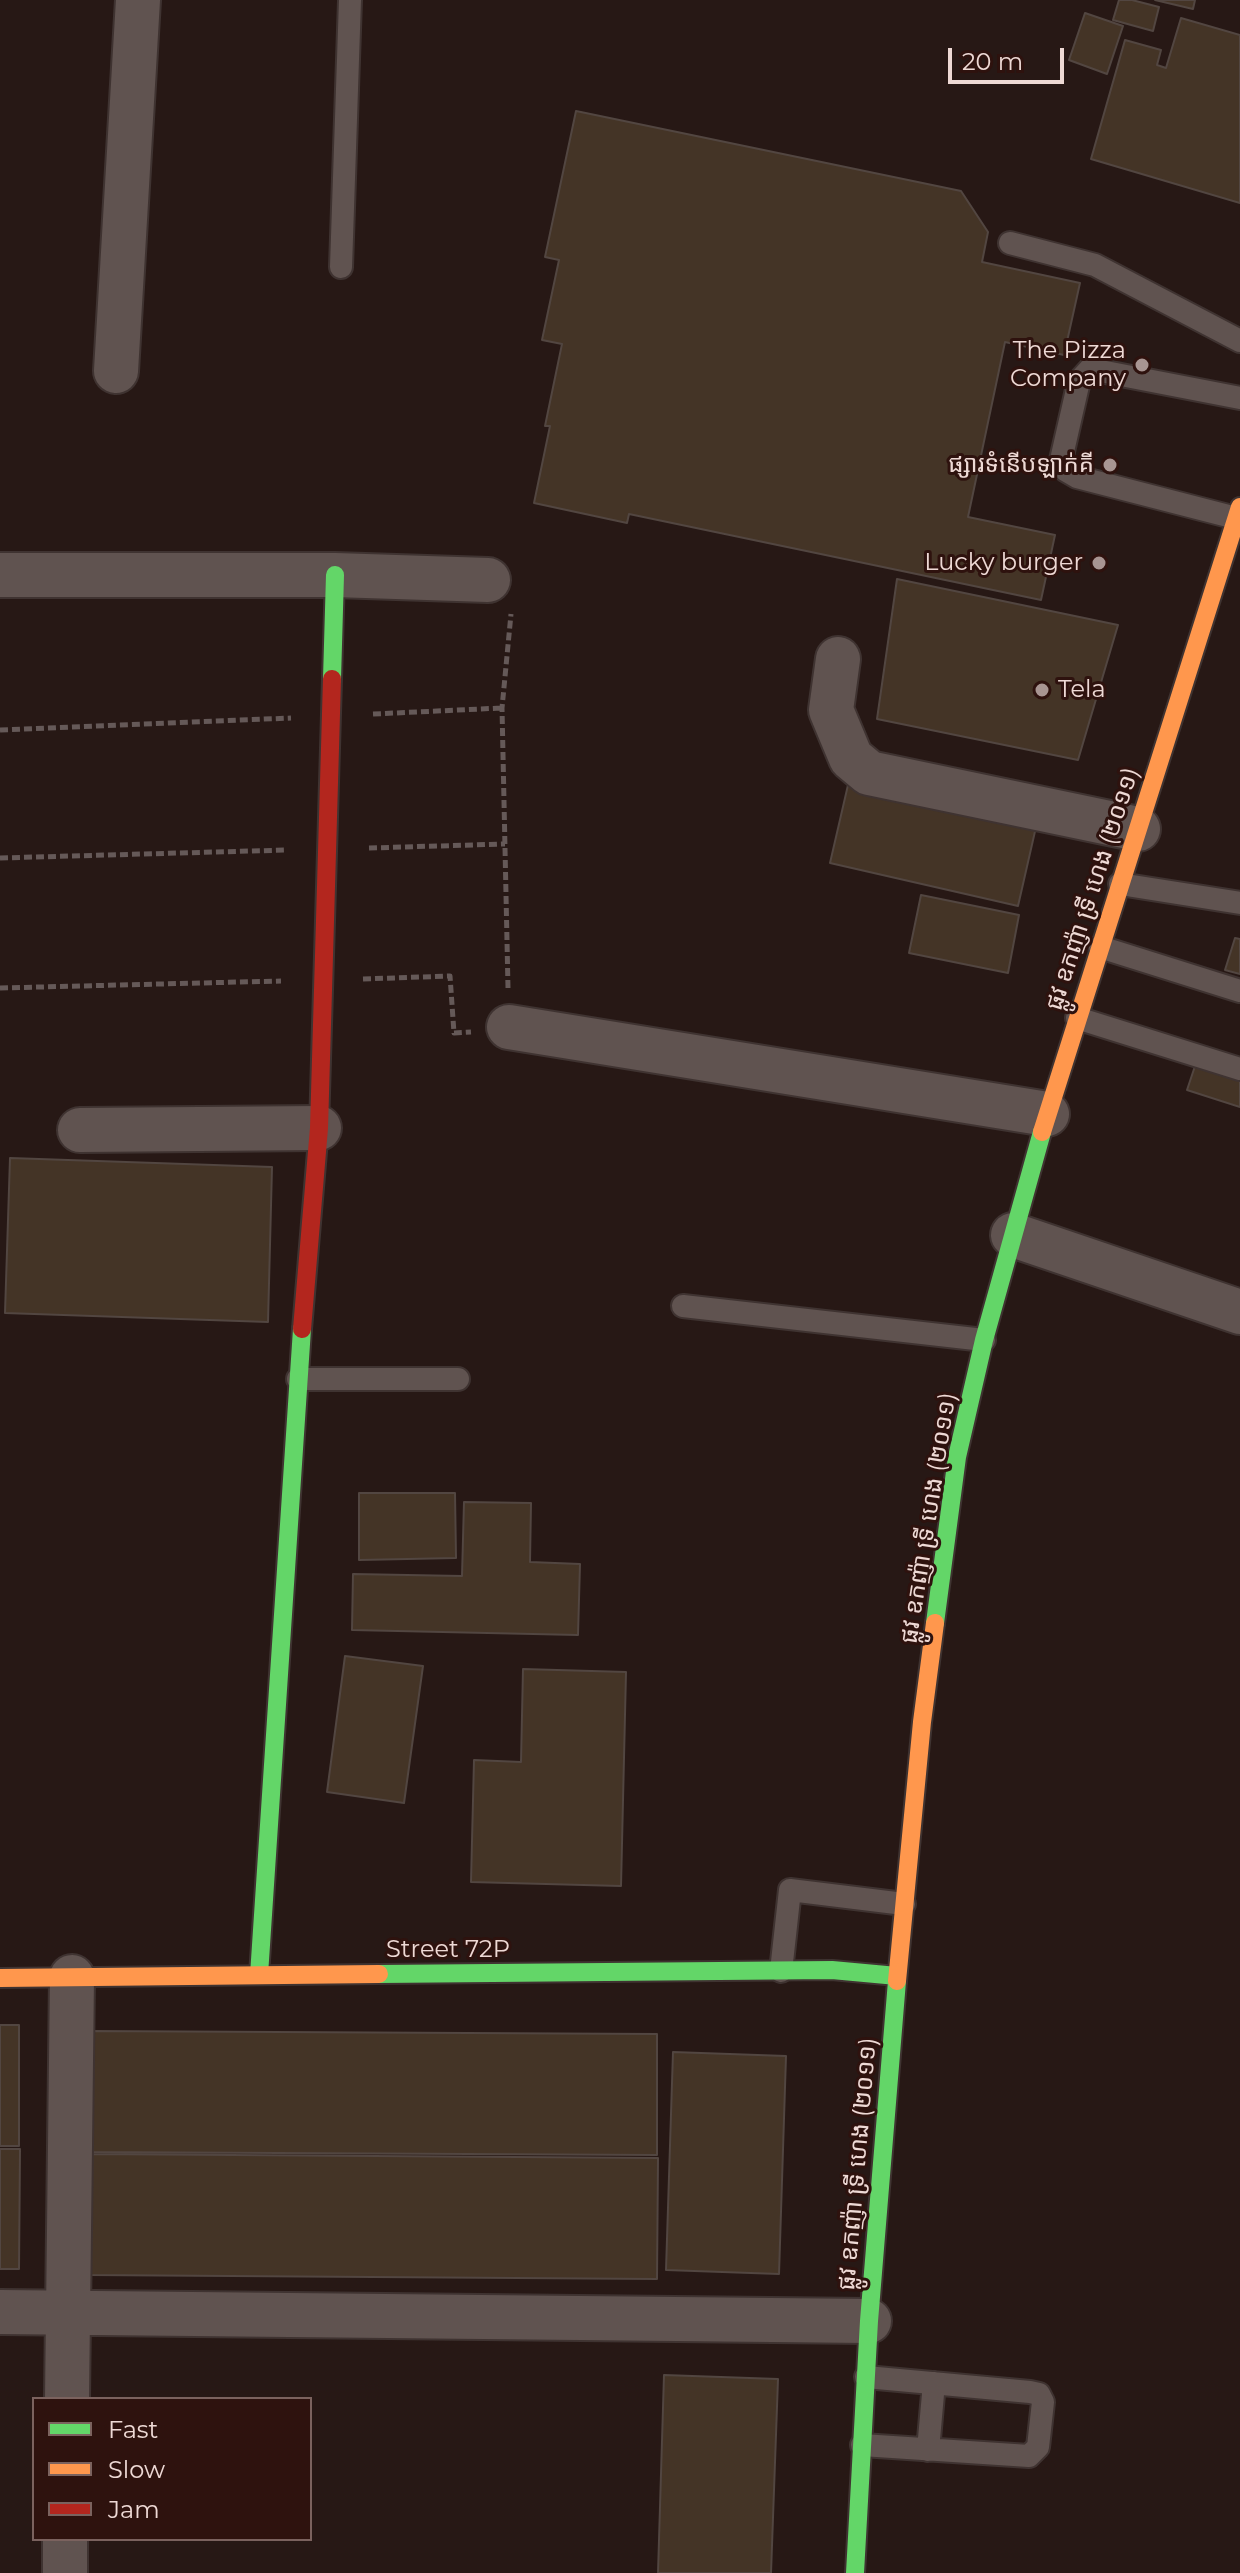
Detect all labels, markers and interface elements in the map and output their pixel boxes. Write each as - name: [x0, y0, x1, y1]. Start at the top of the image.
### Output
- scale bar: [952, 32, 1068, 82]
- text: 20 m: [962, 47, 1023, 76]
- place label: The Pizza Company: [1010, 337, 1126, 393]
- marker: The Pizza Company: [1133, 356, 1151, 374]
- place label: ផ្សារទំនើបឡាក់គី: [948, 451, 1094, 479]
- marker: ផ្សារទំនើបឡាក់គី: [1101, 456, 1119, 474]
- place label: Lucky burger: [924, 549, 1083, 577]
- marker: Lucky burger: [1090, 554, 1108, 572]
- place label: Tela: [1058, 676, 1106, 704]
- marker: Tela: [1033, 681, 1051, 699]
- street label: ផ្លូវ ឧកញ៉ា ទ្រី ហេង (២០១១): [1040, 764, 1146, 1014]
- street label: ផ្លូវ ឧកញ៉ា ទ្រី ហេង (២០១១): [895, 1390, 963, 1646]
- street label: Street 72P: [386, 1936, 510, 1964]
- street label: ផ្លូវ ឧកញ៉ា ទ្រី ហេង (២០១១): [833, 2036, 883, 2292]
- legend: [32, 2397, 312, 2541]
- text: Fast: [108, 2415, 158, 2444]
- text: Slow: [108, 2455, 165, 2484]
- text: Jam: [108, 2495, 160, 2524]

